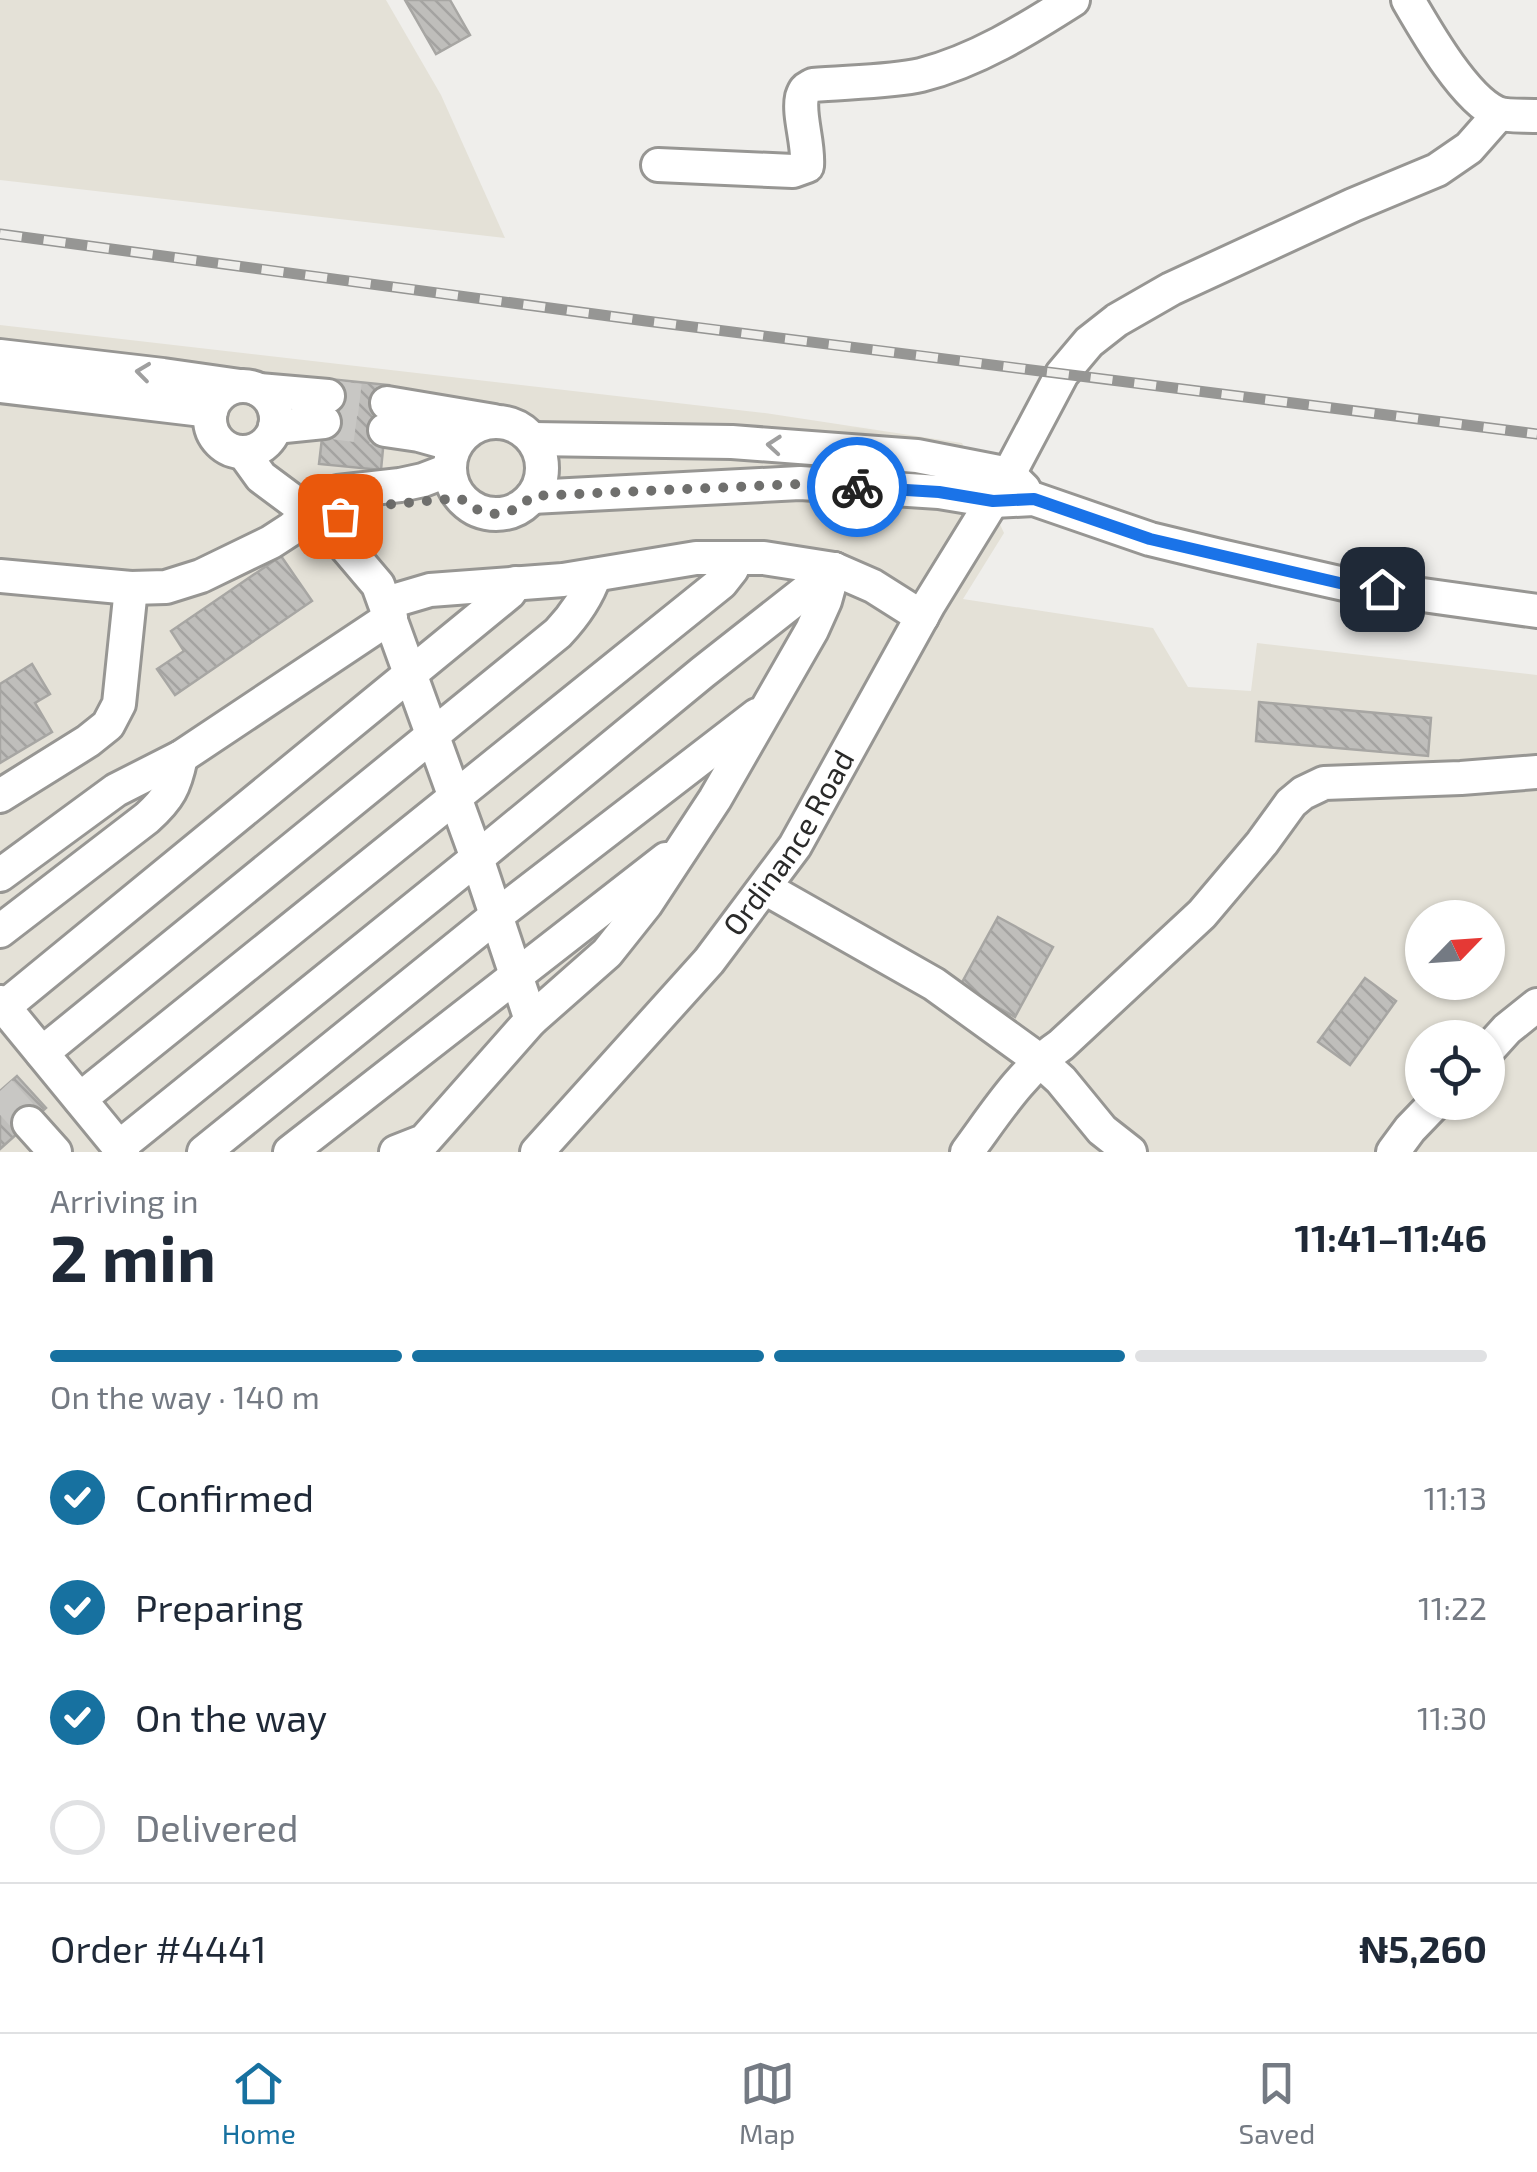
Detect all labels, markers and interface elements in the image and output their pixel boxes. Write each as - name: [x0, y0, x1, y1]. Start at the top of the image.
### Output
- one-way arrow: [135, 362, 151, 383]
- one-way arrow: [765, 435, 781, 456]
- courier: [807, 437, 907, 537]
- icon: bike: [830, 460, 885, 515]
- pin: [298, 474, 383, 559]
- icon: bag: [313, 489, 368, 544]
- pin: [1340, 547, 1425, 632]
- icon: home: [1355, 562, 1410, 617]
- street label: Ordinance Road: [714, 743, 861, 942]
- north arrow: [1405, 900, 1505, 1000]
- map controls: [1405, 900, 1505, 1120]
- button: locate: [1405, 1020, 1505, 1120]
- text: Arriving in: [50, 1181, 199, 1219]
- text: 11:41–11:46: [1294, 1214, 1487, 1260]
- text: 2 min: [50, 1217, 216, 1295]
- text: On the way · 140 m: [50, 1377, 320, 1415]
- icon: check: [50, 1470, 105, 1525]
- text: Confirmed: [135, 1474, 314, 1520]
- text: 11:13: [1423, 1478, 1487, 1516]
- icon: check: [50, 1580, 105, 1635]
- text: Preparing: [135, 1584, 303, 1630]
- text: 11:22: [1418, 1588, 1487, 1626]
- icon: check: [50, 1690, 105, 1745]
- text: On the way: [135, 1694, 327, 1740]
- text: 11:30: [1417, 1698, 1487, 1736]
- text: Delivered: [135, 1804, 299, 1850]
- text: Order #4441: [50, 1925, 267, 1971]
- text: ₦5,260: [1359, 1925, 1487, 1971]
- tab: Home: [222, 2056, 296, 2150]
- tab: Map: [739, 2056, 795, 2150]
- tab: Saved: [1239, 2056, 1315, 2150]

